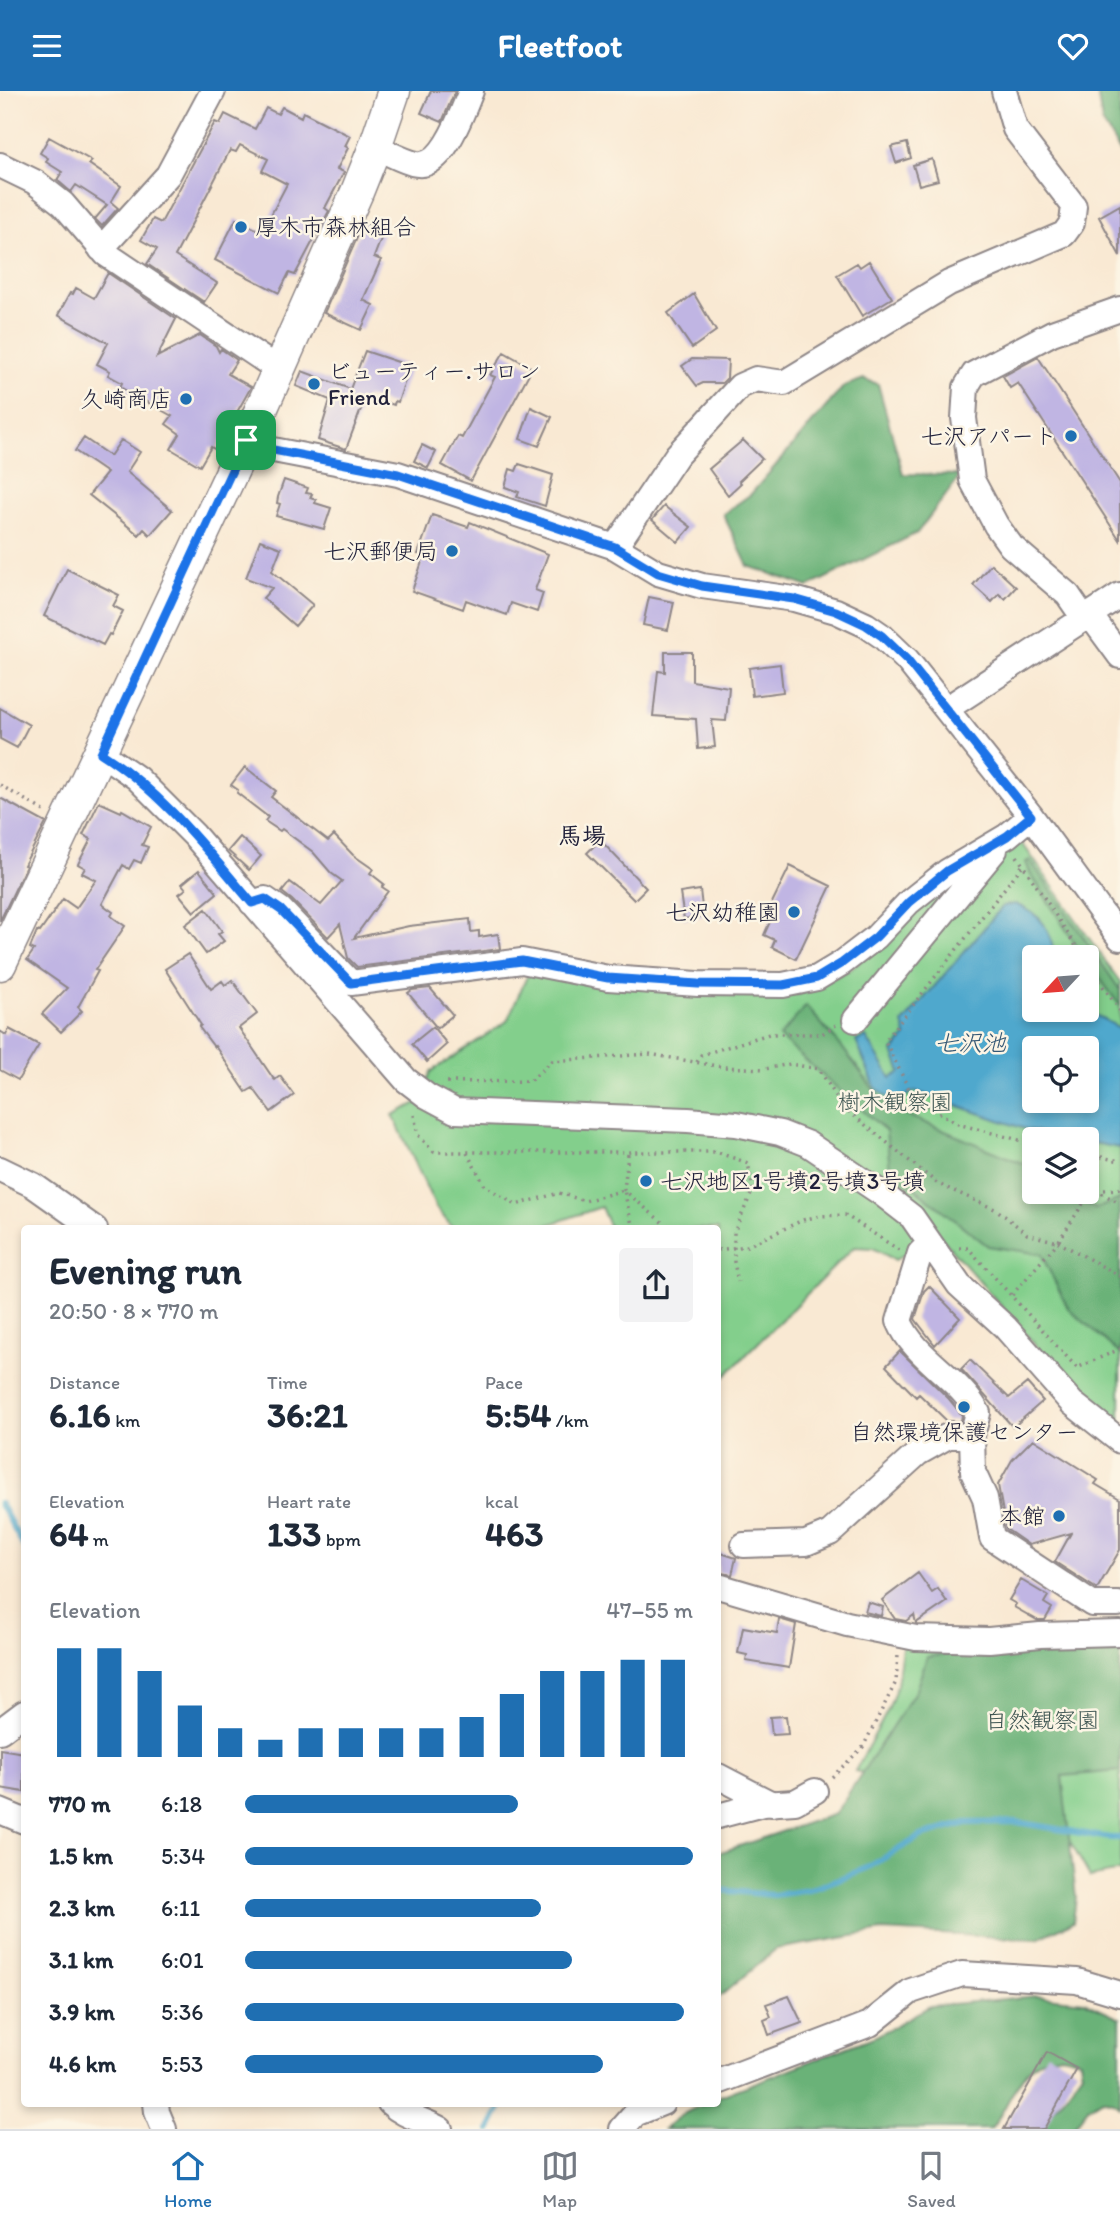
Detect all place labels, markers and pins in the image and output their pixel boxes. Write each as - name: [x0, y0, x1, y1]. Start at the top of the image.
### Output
- place label: 厚木市森林組合: [255, 213, 416, 241]
- marker: 厚木市森林組合: [233, 219, 249, 235]
- place label: ビューティー.サロン Friend: [328, 357, 541, 411]
- marker: ビューティー.サロン Friend: [306, 376, 322, 392]
- place label: 久崎商店: [80, 385, 172, 413]
- marker: 久崎商店: [178, 391, 194, 407]
- pin: [216, 410, 276, 470]
- place label: 七沢アパート: [920, 422, 1057, 450]
- marker: 七沢アパート: [1063, 428, 1079, 444]
- place label: 七沢郵便局: [323, 537, 438, 565]
- marker: 七沢郵便局: [444, 543, 460, 559]
- place label: 七沢幼稚園: [665, 898, 780, 926]
- marker: 七沢幼稚園: [786, 904, 802, 920]
- place label: 七沢地区1号墳2号墳3号墳: [660, 1167, 925, 1195]
- marker: 七沢地区1号墳2号墳3号墳: [638, 1173, 654, 1189]
- marker: 自然環境保護センター: [956, 1399, 972, 1415]
- place label: 自然環境保護センター: [849, 1418, 1079, 1446]
- place label: 本館: [999, 1502, 1045, 1530]
- marker: 本館: [1051, 1508, 1067, 1524]

